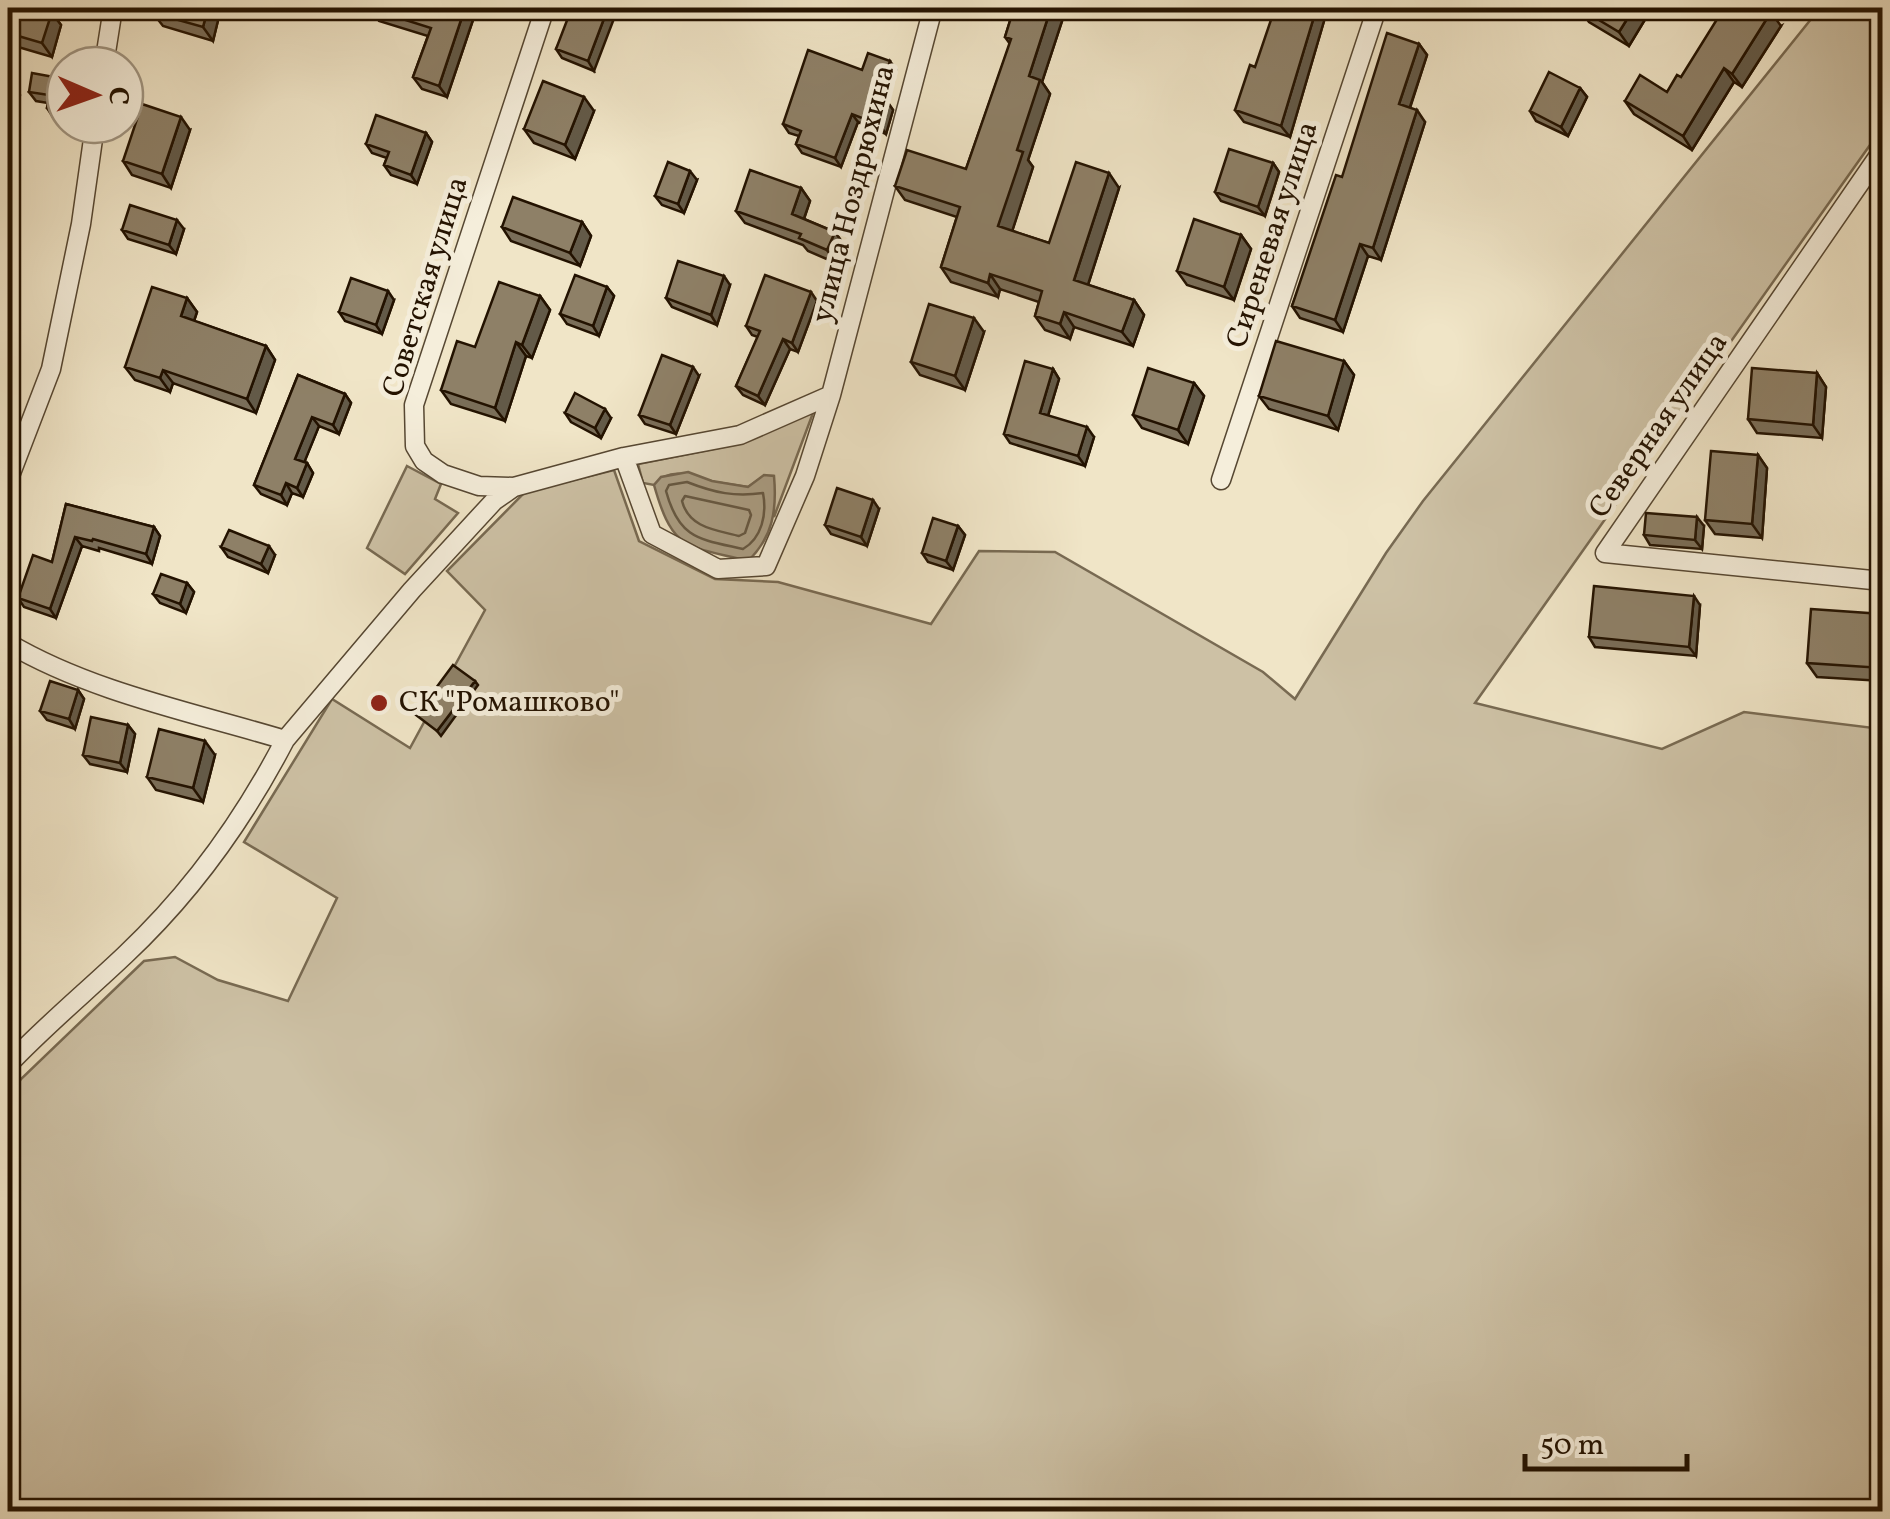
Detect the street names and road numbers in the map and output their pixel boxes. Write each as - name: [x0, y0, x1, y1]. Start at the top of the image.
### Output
- street label: улица Ноздрюхина: [802, 61, 906, 327]
- street label: Сиреневая улица: [1217, 116, 1329, 354]
- street label: Советская улица: [373, 172, 479, 402]
- street label: Северная улица: [1579, 325, 1739, 527]

